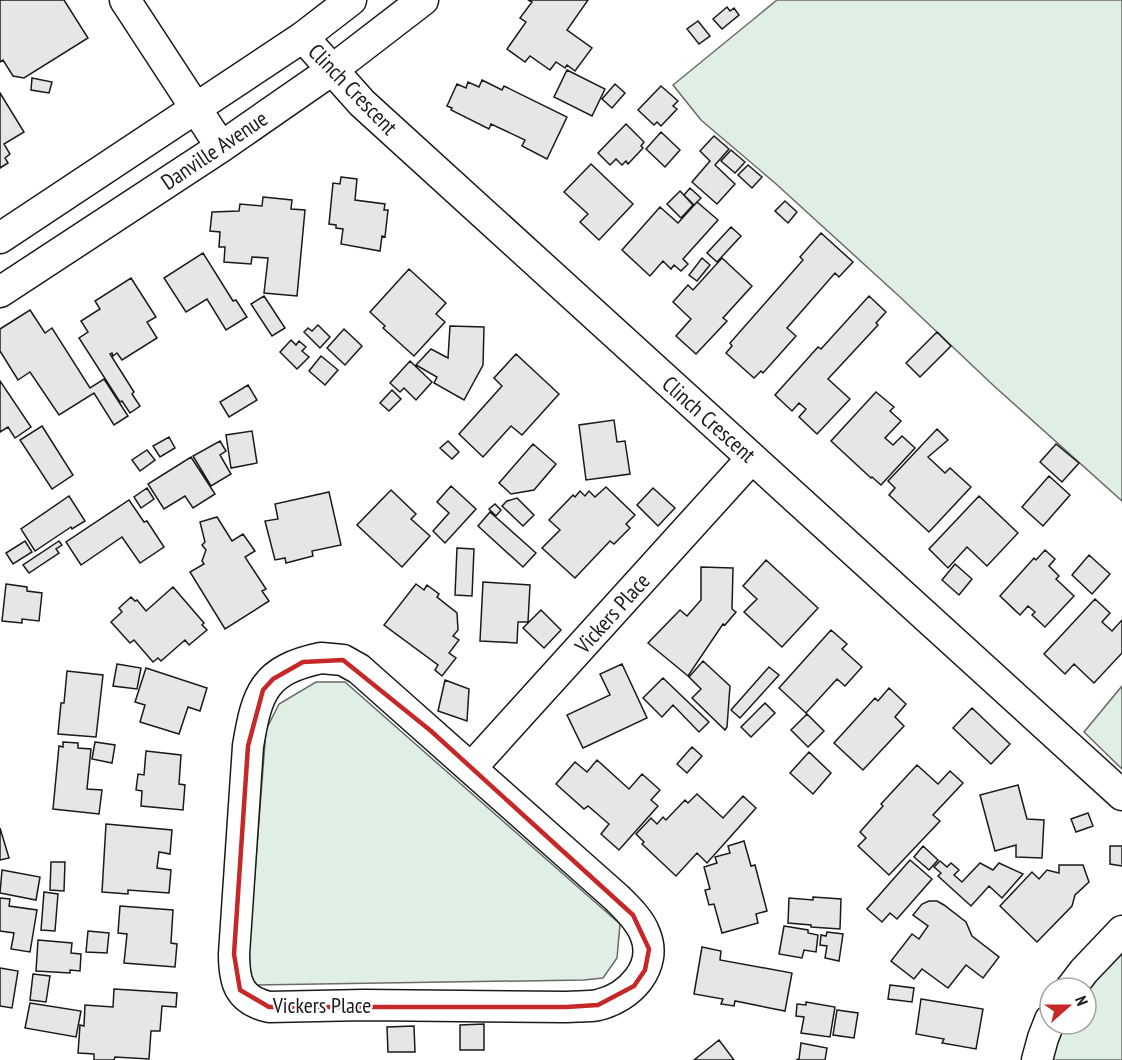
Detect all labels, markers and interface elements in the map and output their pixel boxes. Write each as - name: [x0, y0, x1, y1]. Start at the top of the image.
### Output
- street label: Clinch Crescent: [302, 37, 404, 141]
- street label: Danville Avenue: [155, 104, 273, 196]
- street label: Clinch Crescent: [656, 370, 762, 468]
- street label: Vickers Place: [568, 567, 655, 660]
- north arrow: [1038, 976, 1098, 1036]
- street label: Vickers Place: [272, 991, 371, 1019]
- text: N: [1071, 993, 1093, 1008]

